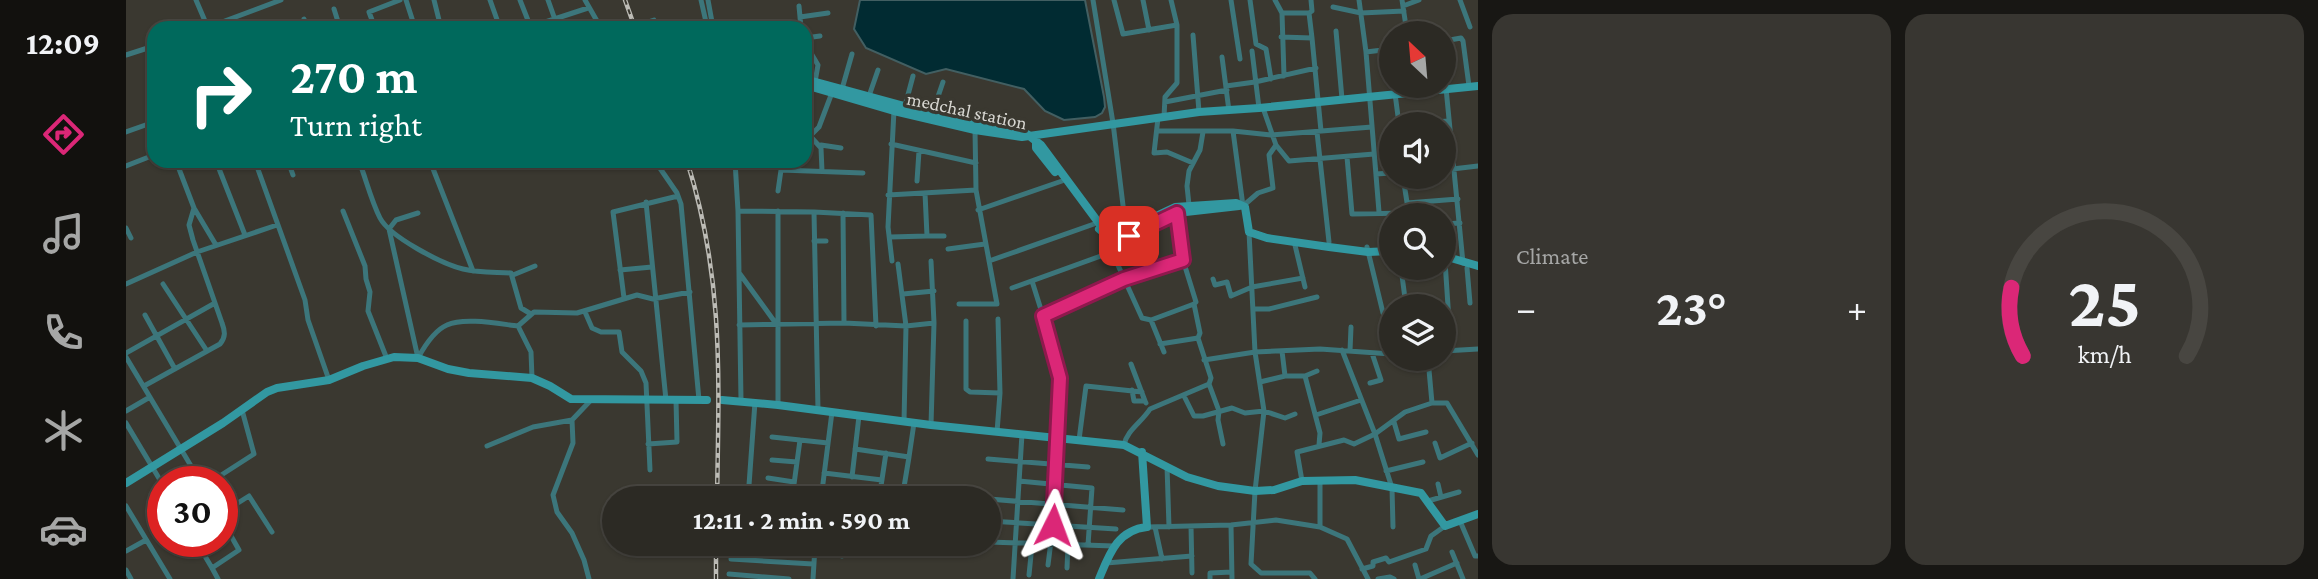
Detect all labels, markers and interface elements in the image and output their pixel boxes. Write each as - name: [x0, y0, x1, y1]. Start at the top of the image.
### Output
- north arrow: [1379, 21, 1456, 98]
- map controls: [1379, 21, 1456, 371]
- text: 12:09: [26, 25, 100, 61]
- icon: right: [175, 49, 266, 140]
- text: 270 m: [290, 49, 418, 104]
- street label: medchal station: [905, 88, 1029, 133]
- text: Turn right: [290, 107, 422, 143]
- icon: directions: [39, 110, 88, 159]
- button: sound: [1379, 112, 1456, 189]
- button: search: [1379, 203, 1456, 280]
- pin: [1099, 206, 1159, 266]
- icon: music: [39, 209, 88, 258]
- icon: arrive: [1110, 217, 1148, 255]
- text: Climate: [1516, 243, 1588, 269]
- text: 25: [2068, 261, 2141, 342]
- text: 23°: [1656, 278, 1727, 336]
- text: −: [1516, 287, 1536, 329]
- text: +: [1847, 287, 1867, 329]
- button: layers: [1379, 294, 1456, 371]
- icon: phone: [39, 308, 88, 357]
- text: km/h: [2078, 340, 2131, 367]
- icon: climate: [39, 406, 88, 455]
- speed limit sign: 30: [147, 466, 238, 557]
- position arrow: [1016, 488, 1090, 562]
- icon: car: [39, 505, 88, 554]
- text: 12:11 · 2 min · 590 m: [693, 506, 910, 535]

